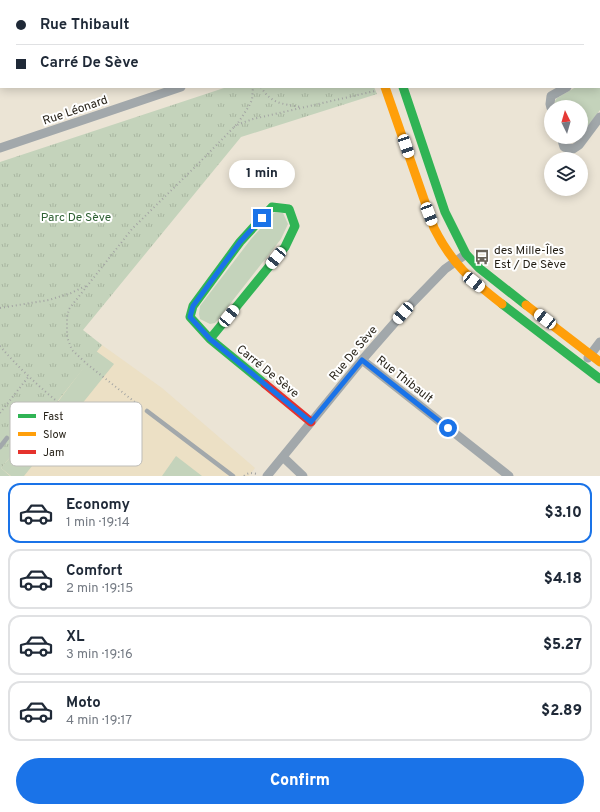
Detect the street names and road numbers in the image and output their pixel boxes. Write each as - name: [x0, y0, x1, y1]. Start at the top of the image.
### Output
- street label: Rue Léonard: [41, 92, 110, 130]
- street label: Rue De Sève: [326, 323, 382, 385]
- street label: Carré De Sève: [233, 342, 302, 402]
- street label: Rue Thibault: [373, 353, 436, 407]

